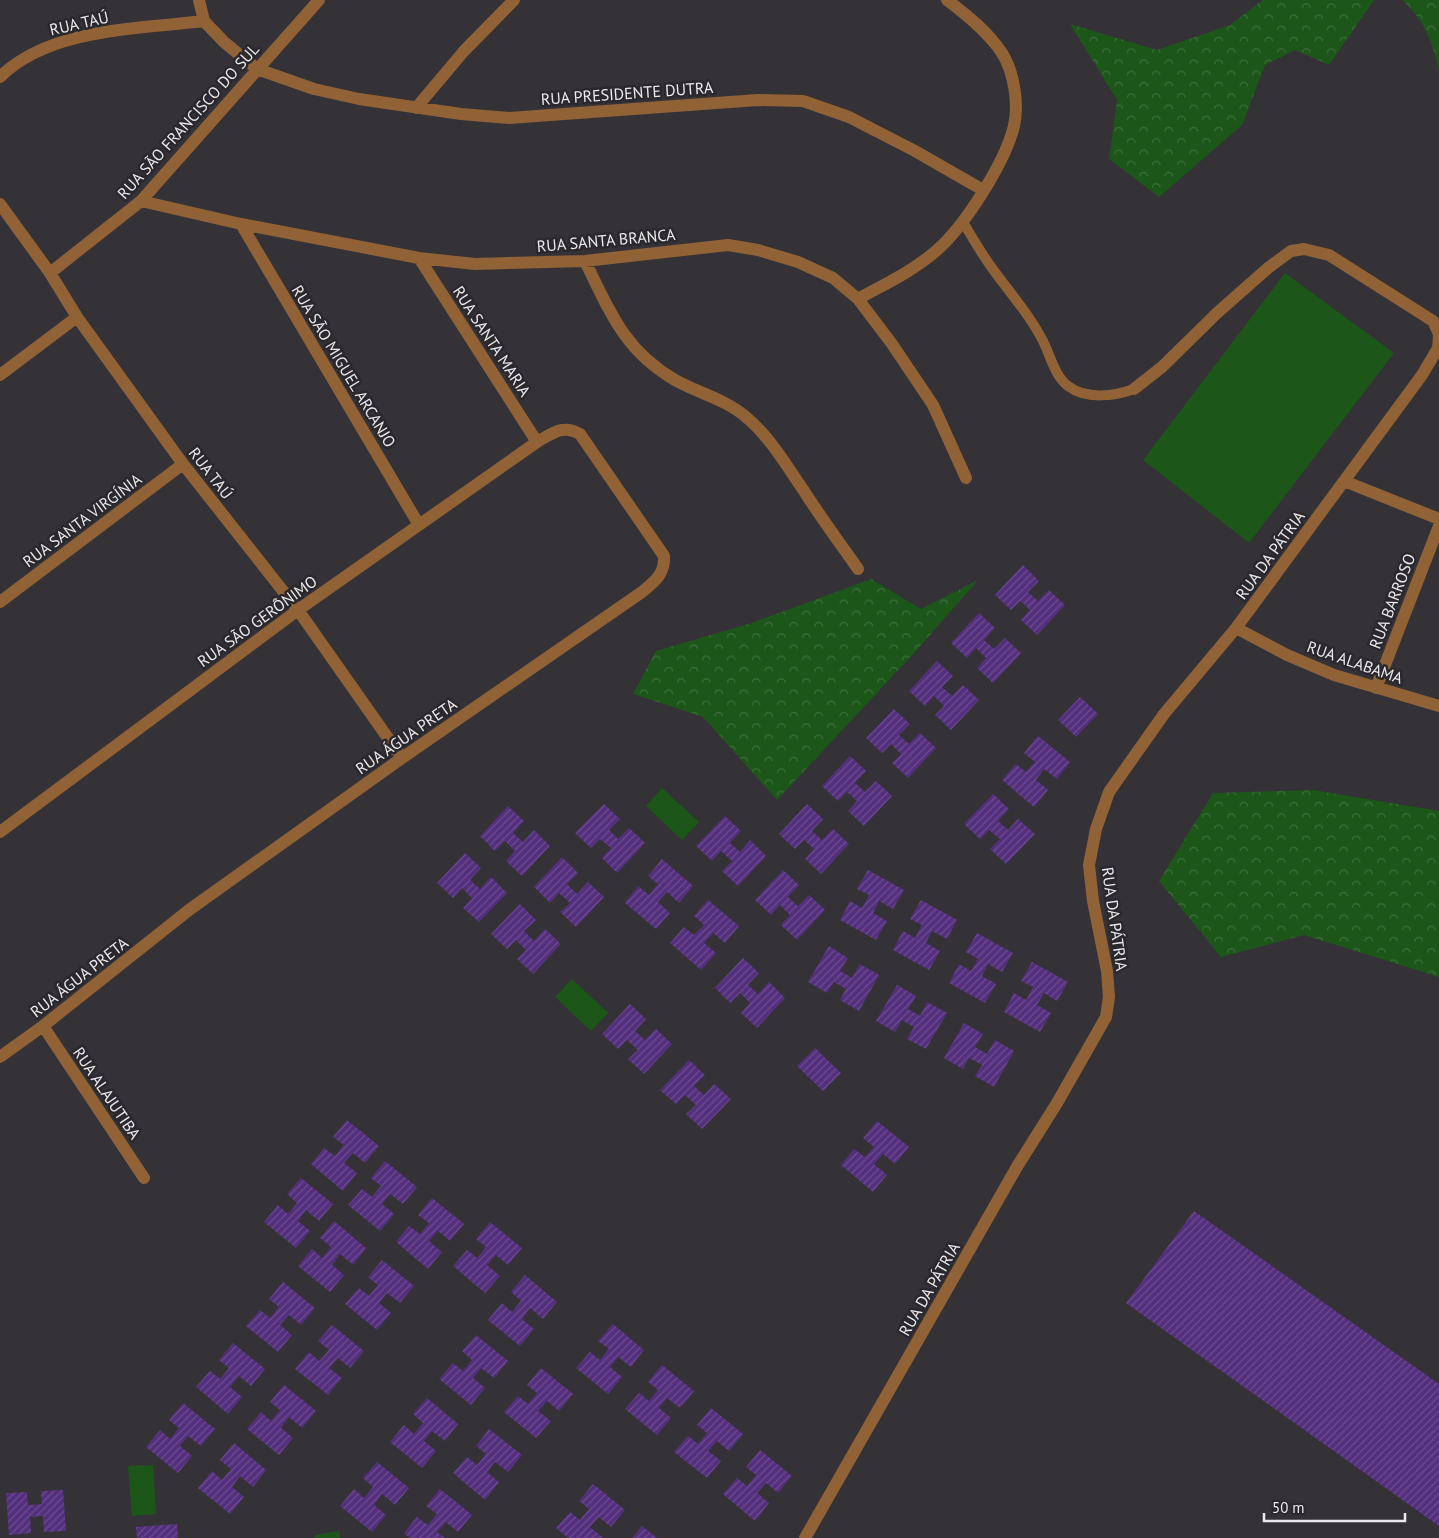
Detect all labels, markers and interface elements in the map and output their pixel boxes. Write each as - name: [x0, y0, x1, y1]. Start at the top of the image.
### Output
- street label: RUA TAÚ: [47, 7, 111, 39]
- street label: RUA SÃO FRANCISCO DO SUL: [113, 39, 263, 203]
- street label: RUA PRESIDENTE DUTRA: [540, 77, 715, 109]
- street label: RUA SANTA BRANCA: [536, 224, 677, 256]
- street label: RUA SÃO MIGUEL ARCANJO: [288, 281, 400, 451]
- street label: RUA SANTA MARIA: [449, 282, 536, 401]
- street label: RUA TAÚ: [185, 443, 237, 503]
- street label: RUA SANTA VIRGÍNIA: [19, 468, 146, 571]
- street label: RUA DA PÁTRIA: [1231, 506, 1309, 603]
- street label: RUA BARROSO: [1365, 551, 1419, 651]
- street label: RUA SÃO GERÔNIMO: [193, 571, 321, 671]
- street label: RUA ALABAMA: [1304, 636, 1406, 688]
- street label: RUA ÁGUA PRETA: [352, 693, 461, 778]
- street label: RUA DA PÁTRIA: [1098, 866, 1132, 973]
- street label: RUA ÁGUA PRETA: [26, 932, 132, 1021]
- street label: RUA ALAJUTIBA: [69, 1043, 146, 1143]
- street label: RUA DA PÁTRIA: [894, 1238, 964, 1339]
- scale bar: [1264, 1490, 1405, 1522]
- text: 50 m: [1272, 1498, 1305, 1517]

